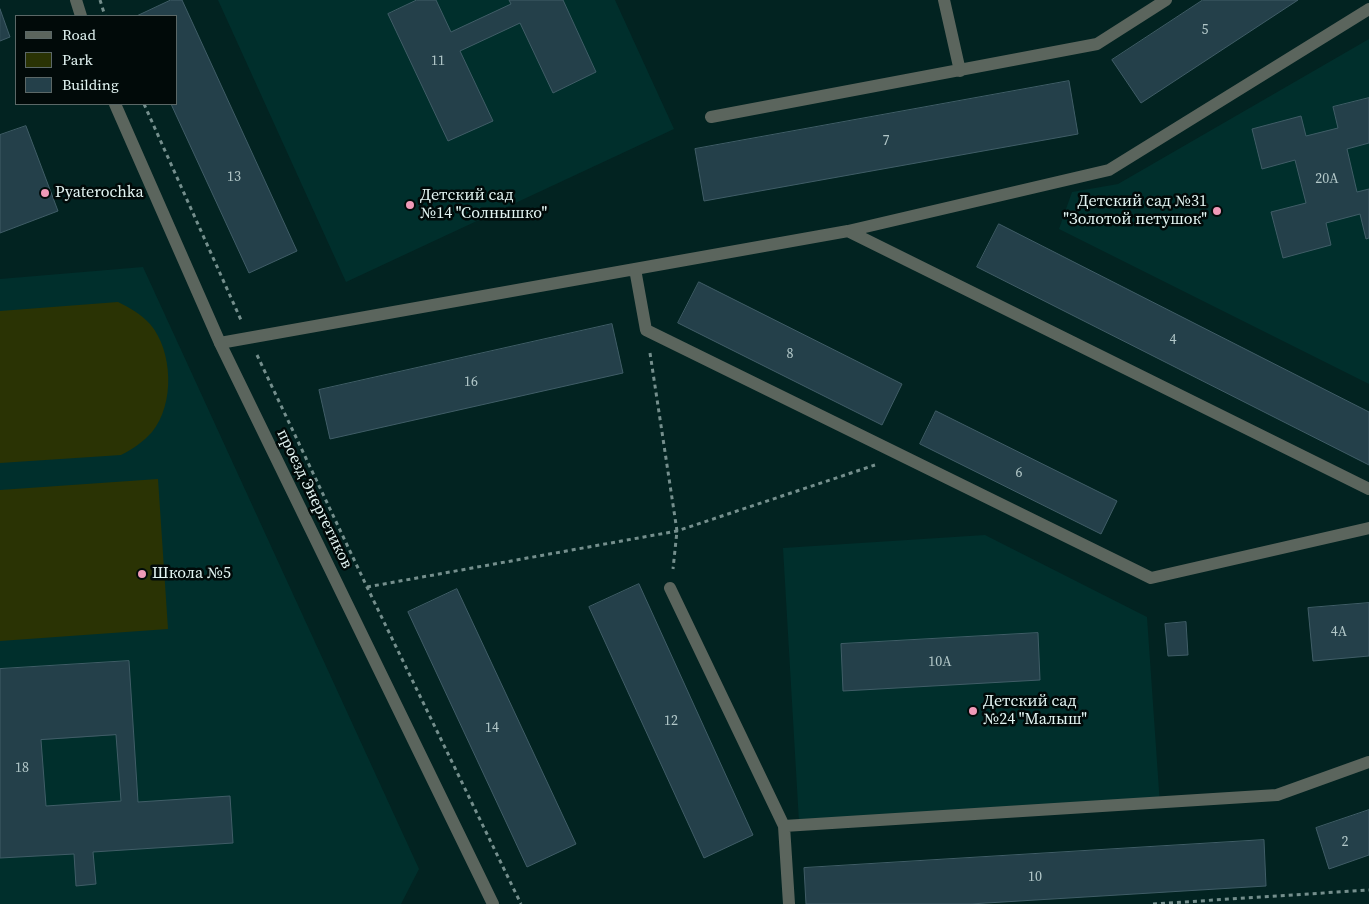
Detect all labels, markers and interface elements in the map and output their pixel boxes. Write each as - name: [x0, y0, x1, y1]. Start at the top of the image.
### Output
- legend: [15, 15, 178, 105]
- house number: 5: [1202, 22, 1208, 38]
- text: Road: [62, 24, 96, 45]
- text: Park: [62, 49, 93, 70]
- house number: 11: [431, 53, 445, 69]
- text: Building: [62, 74, 119, 95]
- house number: 7: [883, 133, 889, 149]
- house number: 13: [227, 169, 241, 185]
- house number: 20А: [1315, 171, 1339, 187]
- place label: Pyaterochka: [55, 183, 144, 203]
- place label: Детский сад №14 "Солнышко": [420, 186, 547, 224]
- marker: Pyaterochka: [39, 187, 51, 199]
- place label: Детский сад №31 "Золотой петушок": [1063, 192, 1207, 230]
- marker: Детский сад №14 "Солнышко": [404, 199, 416, 211]
- marker: Детский сад №31 "Золотой петушок": [1211, 205, 1223, 217]
- house number: 4: [1170, 332, 1176, 348]
- house number: 8: [787, 346, 793, 362]
- house number: 16: [464, 374, 478, 390]
- street label: проезд Энергетиков: [272, 426, 356, 572]
- house number: 6: [1016, 465, 1022, 481]
- place label: Школа №5: [152, 564, 231, 584]
- marker: Школа №5: [136, 568, 148, 580]
- house number: 4А: [1331, 624, 1347, 640]
- house number: 10А: [928, 654, 952, 670]
- place label: Детский сад №24 "Малыш": [983, 692, 1087, 730]
- marker: Детский сад №24 "Малыш": [967, 705, 979, 717]
- house number: 12: [664, 713, 678, 729]
- house number: 14: [485, 720, 499, 736]
- house number: 18: [15, 760, 29, 776]
- house number: 2: [1342, 834, 1348, 850]
- house number: 10: [1028, 869, 1042, 885]

